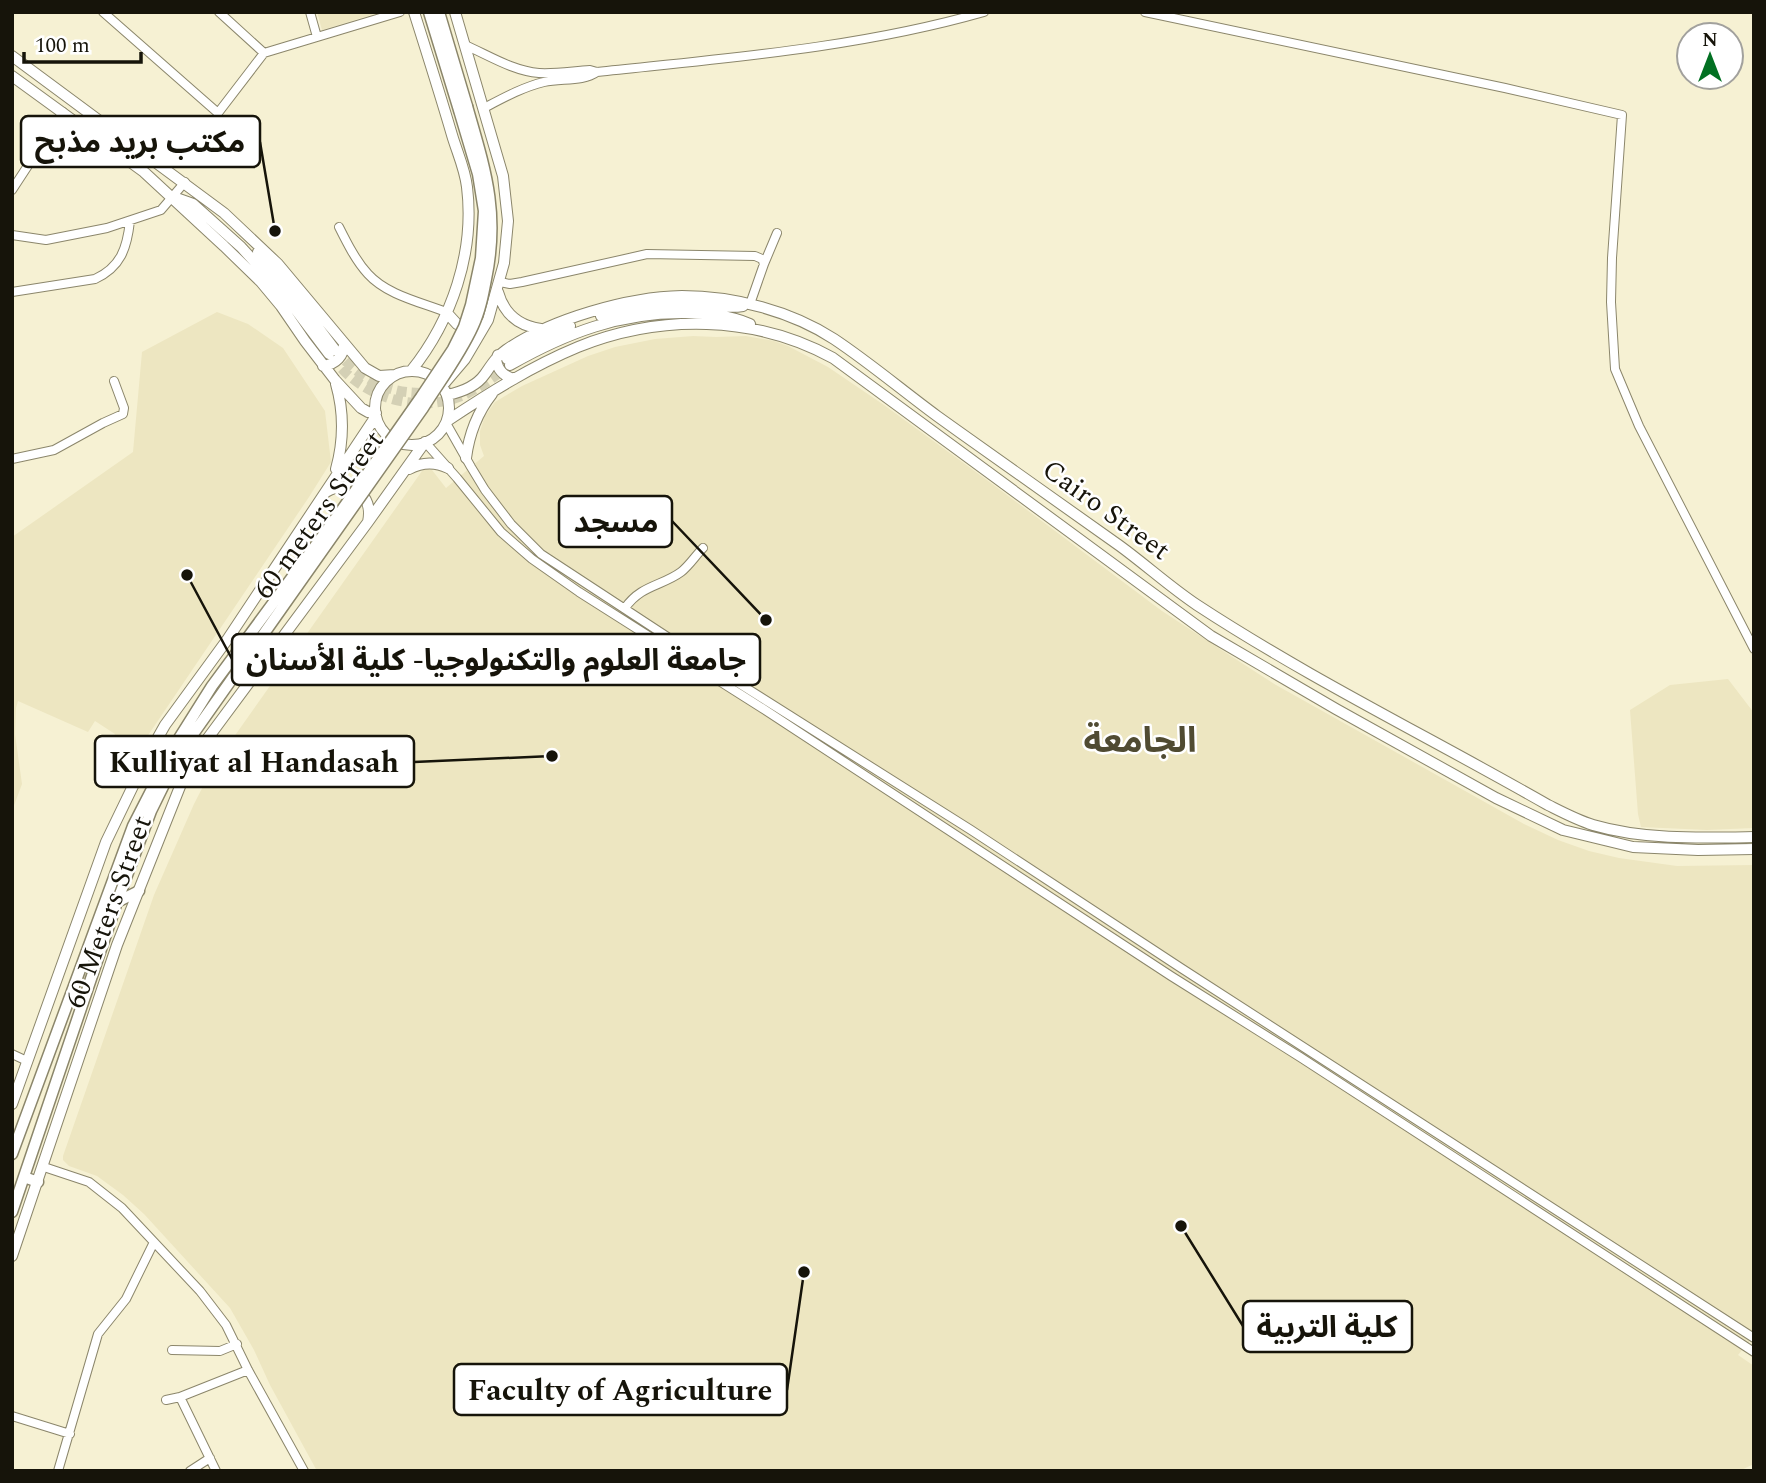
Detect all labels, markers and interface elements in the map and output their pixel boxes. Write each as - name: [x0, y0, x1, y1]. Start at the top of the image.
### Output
- scale bar: [24, 21, 142, 65]
- north arrow: [1675, 21, 1745, 91]
- text: N: [1702, 26, 1718, 55]
- text: 100 m: [35, 30, 90, 62]
- callout: مكتب بريد مذبح: [21, 116, 260, 167]
- text: مكتب بريد مذبح: [35, 120, 245, 166]
- street label: 60 meters Street: [243, 421, 395, 608]
- street label: Cairo Street: [1033, 449, 1179, 571]
- callout: مسجد: [559, 496, 672, 547]
- text: مسجد: [574, 500, 658, 546]
- callout: جامعة العلوم والتكنولوجيا- كلية الأسنان: [232, 634, 760, 685]
- text: جامعة العلوم والتكنولوجيا- كلية الأسنان: [246, 638, 746, 684]
- district label: الجامعة: [1083, 715, 1197, 768]
- callout: Kulliyat al Handasah: [95, 736, 414, 787]
- text: Kulliyat al Handasah: [109, 740, 399, 786]
- street label: 60 Meters Street: [54, 809, 164, 1015]
- callout: كلية التربية: [1243, 1301, 1412, 1352]
- text: كلية التربية: [1257, 1305, 1398, 1351]
- callout: Faculty of Agriculture: [454, 1364, 787, 1415]
- text: Faculty of Agriculture: [468, 1368, 772, 1414]

